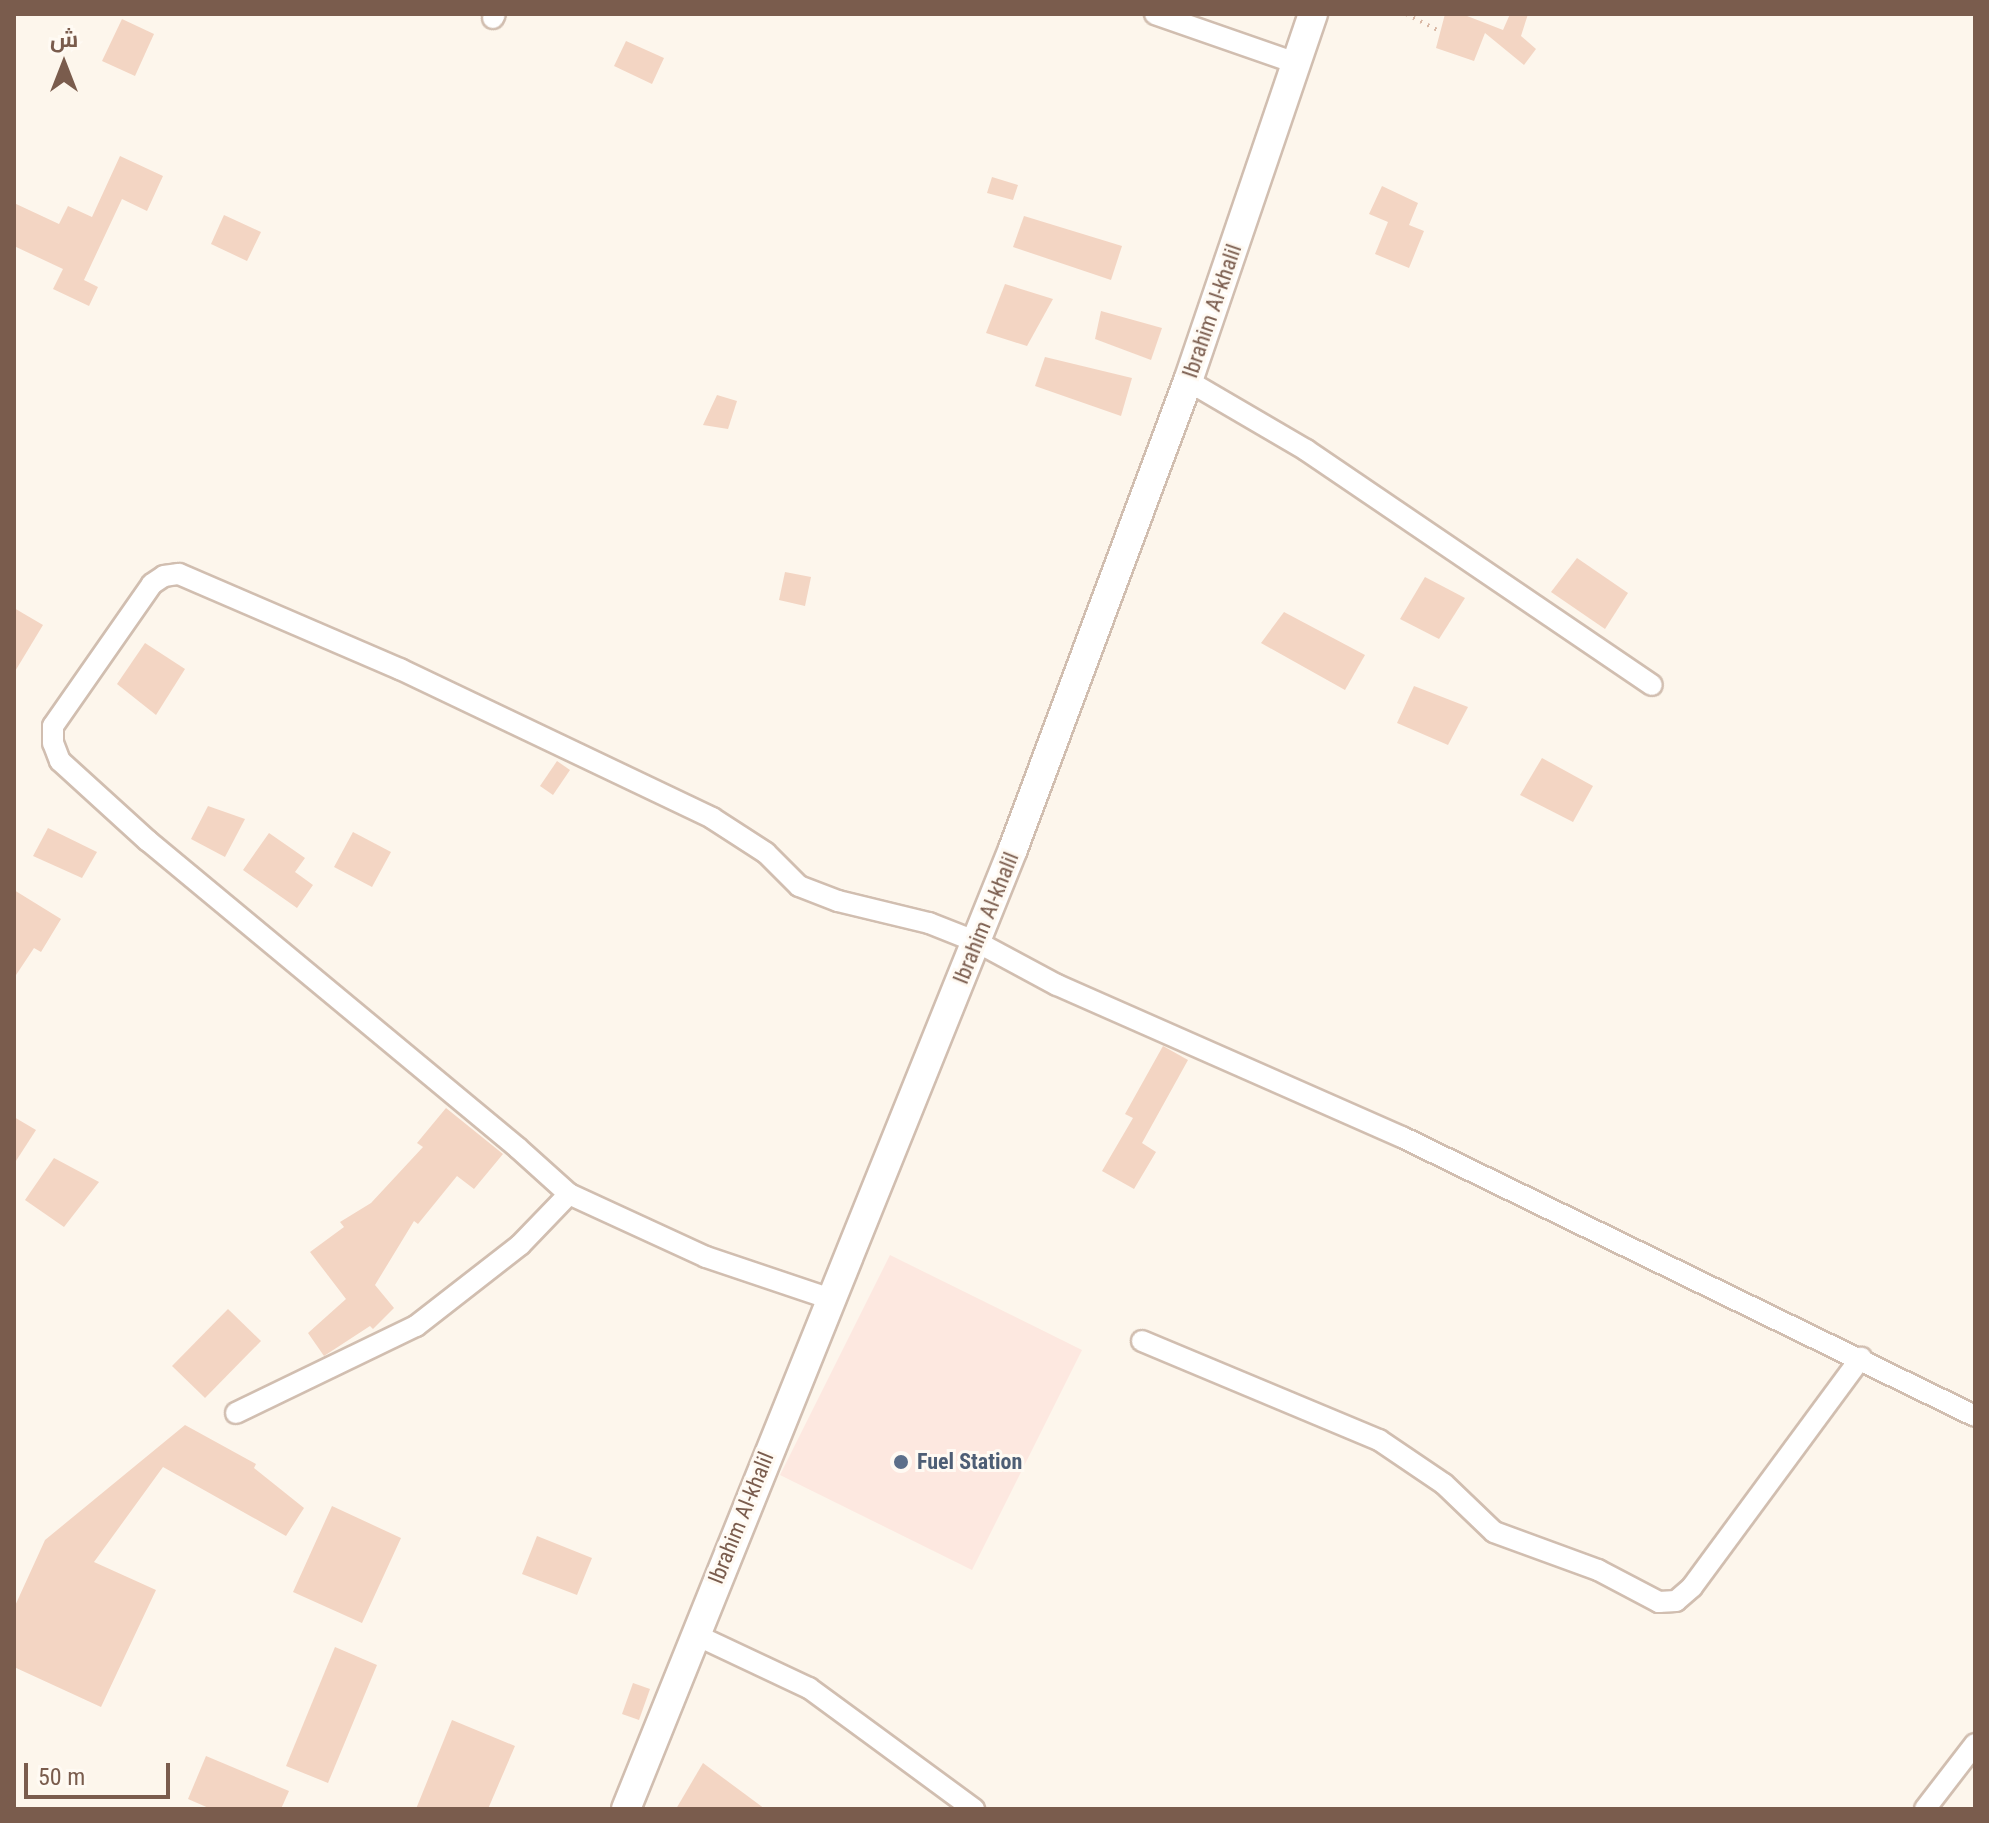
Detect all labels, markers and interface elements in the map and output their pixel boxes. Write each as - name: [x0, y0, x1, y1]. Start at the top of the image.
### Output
- north arrow: [24, 24, 104, 104]
- text: ش: [50, 27, 78, 52]
- street label: Ibrahim Al-khalil: [1177, 241, 1247, 381]
- street label: Ibrahim Al-khalil: [948, 848, 1024, 988]
- street label: Ibrahim Al-khalil: [703, 1448, 779, 1588]
- place label: Fuel Station: [917, 1449, 1022, 1475]
- marker: Fuel Station: [892, 1453, 910, 1471]
- scale bar: [28, 1747, 174, 1797]
- text: 50 m: [38, 1763, 85, 1791]

